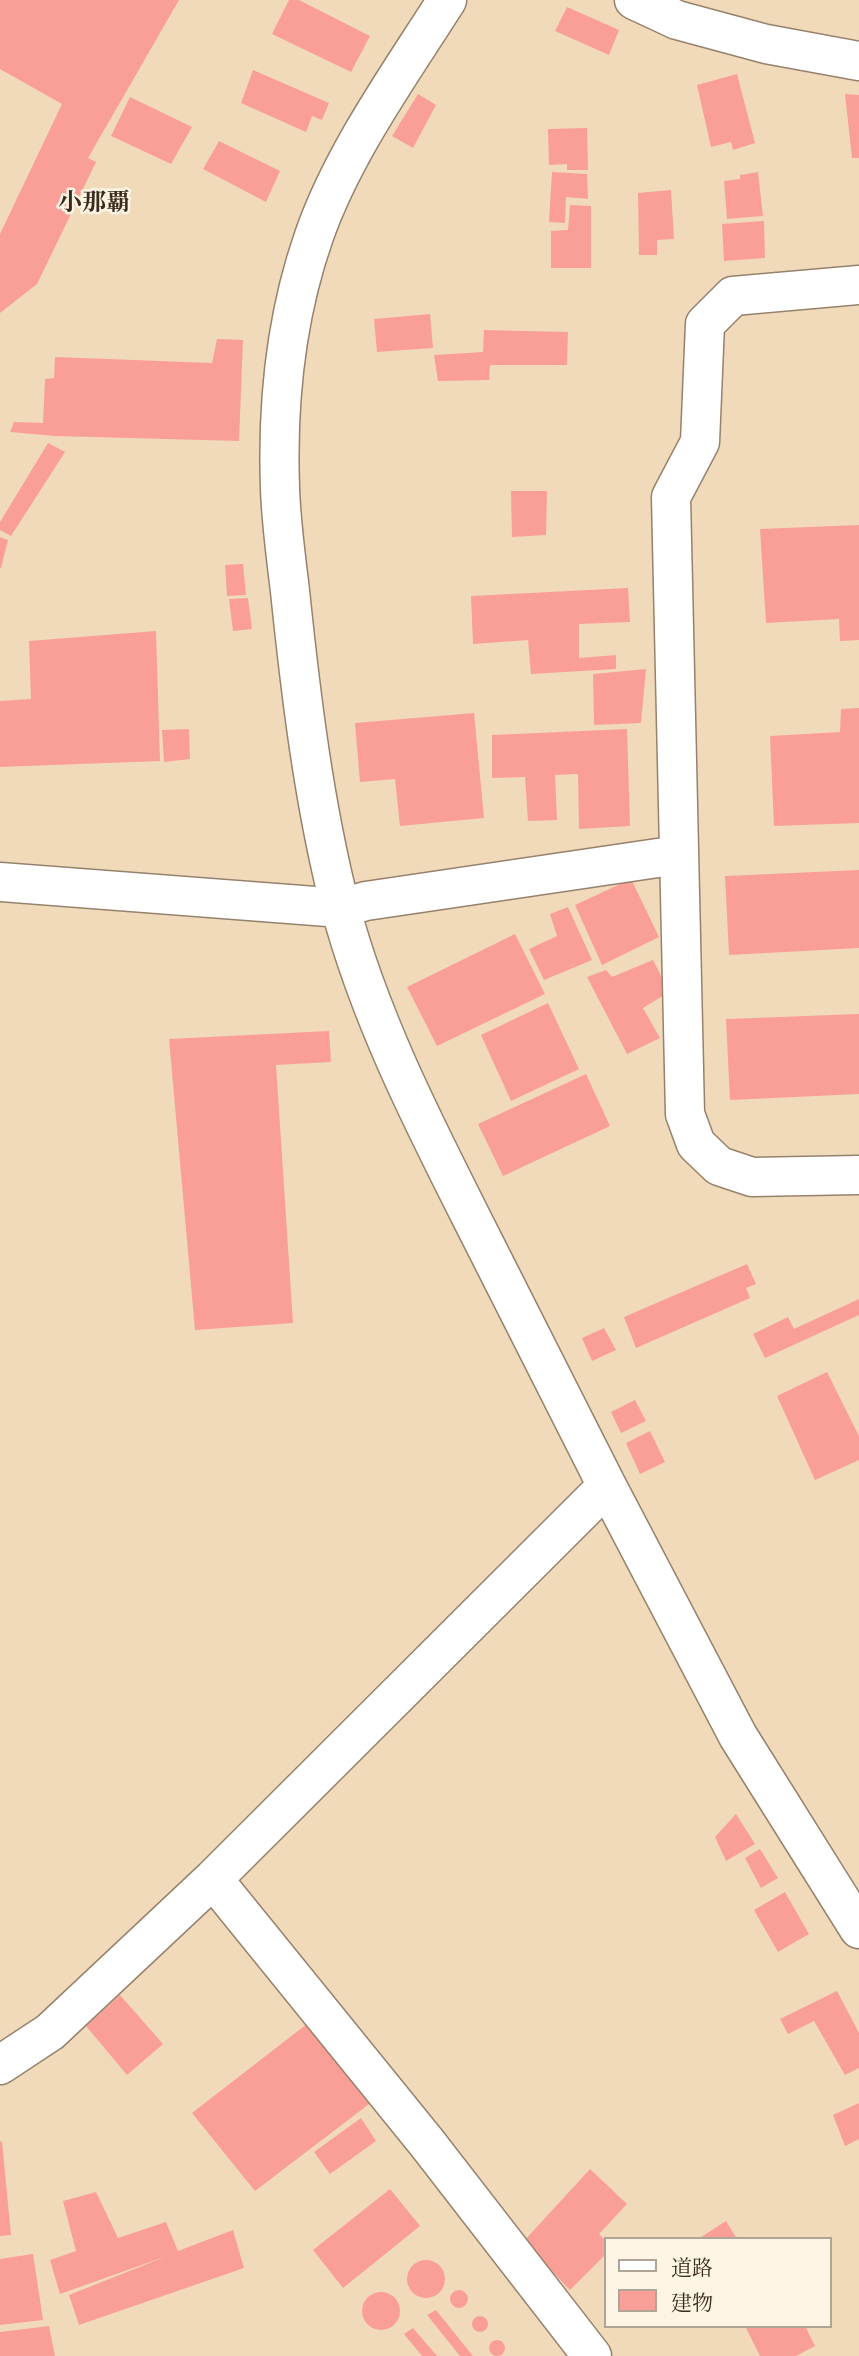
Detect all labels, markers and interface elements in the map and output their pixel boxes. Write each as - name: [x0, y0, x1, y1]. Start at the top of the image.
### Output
- district label: 小那覇: [58, 189, 130, 217]
- legend: [604, 2237, 831, 2328]
- text: 道路: [671, 2255, 713, 2280]
- text: 建物: [671, 2290, 713, 2315]

